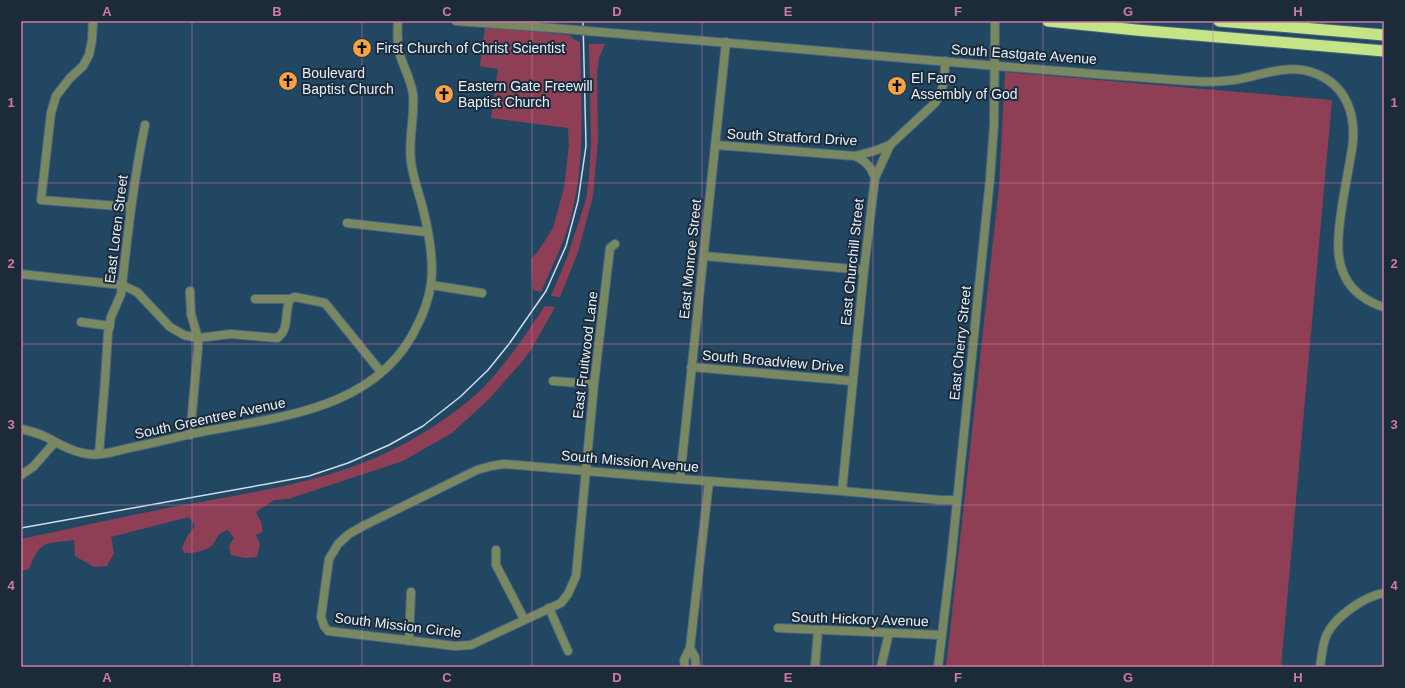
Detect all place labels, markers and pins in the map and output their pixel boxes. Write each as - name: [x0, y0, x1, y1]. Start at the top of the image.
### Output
- church icon: First Church of Christ Scientist: [351, 37, 373, 59]
- place label: First Church of Christ Scientist: [376, 40, 565, 56]
- place label: Boulevard Baptist Church: [302, 65, 394, 97]
- church icon: Boulevard Baptist Church: [277, 70, 299, 92]
- place label: El Faro Assembly of God: [911, 70, 1018, 102]
- church icon: El Faro Assembly of God: [886, 75, 908, 97]
- place label: Eastern Gate Freewill Baptist Church: [458, 78, 593, 110]
- church icon: Eastern Gate Freewill Baptist Church: [433, 83, 455, 105]

